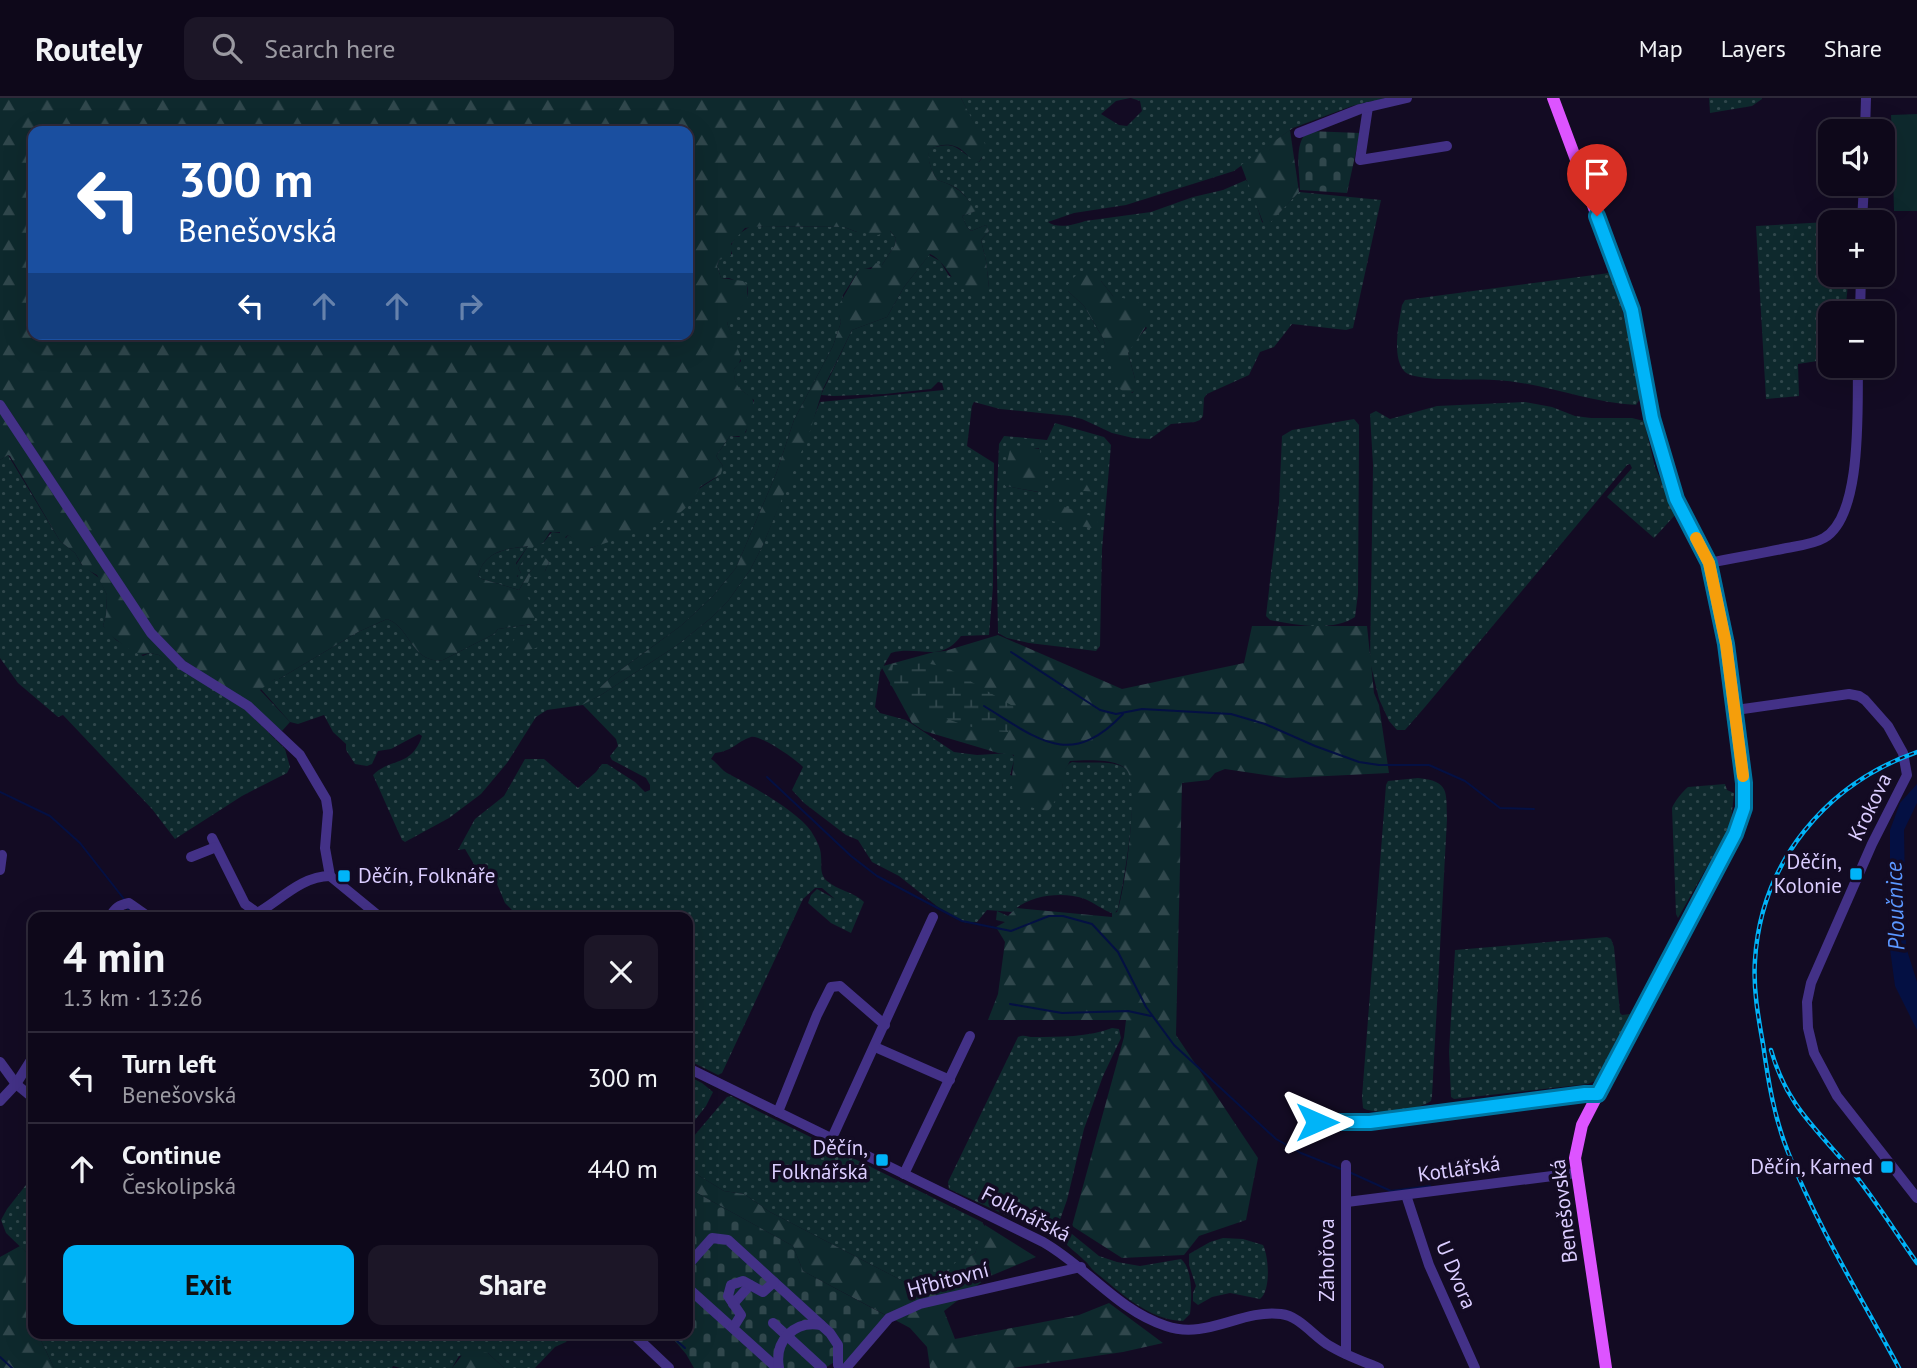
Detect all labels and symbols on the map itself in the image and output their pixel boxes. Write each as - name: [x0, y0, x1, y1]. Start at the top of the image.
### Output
- pin: [1567, 144, 1627, 216]
- street label: Krokova: [1842, 769, 1897, 845]
- place label: Děčín, Kolonie: [1774, 848, 1842, 899]
- water label: Ploučnice: [1878, 861, 1911, 951]
- place label: Děčín, Folknáře: [358, 862, 495, 889]
- marker: Děčín, Kolonie: [1848, 866, 1864, 882]
- marker: Děčín, Folknáře: [336, 868, 352, 884]
- position arrow: [1280, 1085, 1354, 1159]
- place label: Děčín, Folknářská: [771, 1134, 868, 1185]
- street label: Kotlářská: [1416, 1149, 1502, 1188]
- marker: Děčín, Folknářská: [874, 1152, 890, 1168]
- place label: Děčín, Karned: [1750, 1153, 1873, 1180]
- street label: Benešovská: [1544, 1158, 1583, 1265]
- marker: Děčín, Karned: [1879, 1159, 1895, 1175]
- street label: Folknářská: [977, 1180, 1075, 1248]
- street label: Záhořova: [1313, 1218, 1340, 1302]
- street label: U Dvora: [1430, 1237, 1483, 1313]
- street label: Hřbitovní: [904, 1256, 992, 1303]

